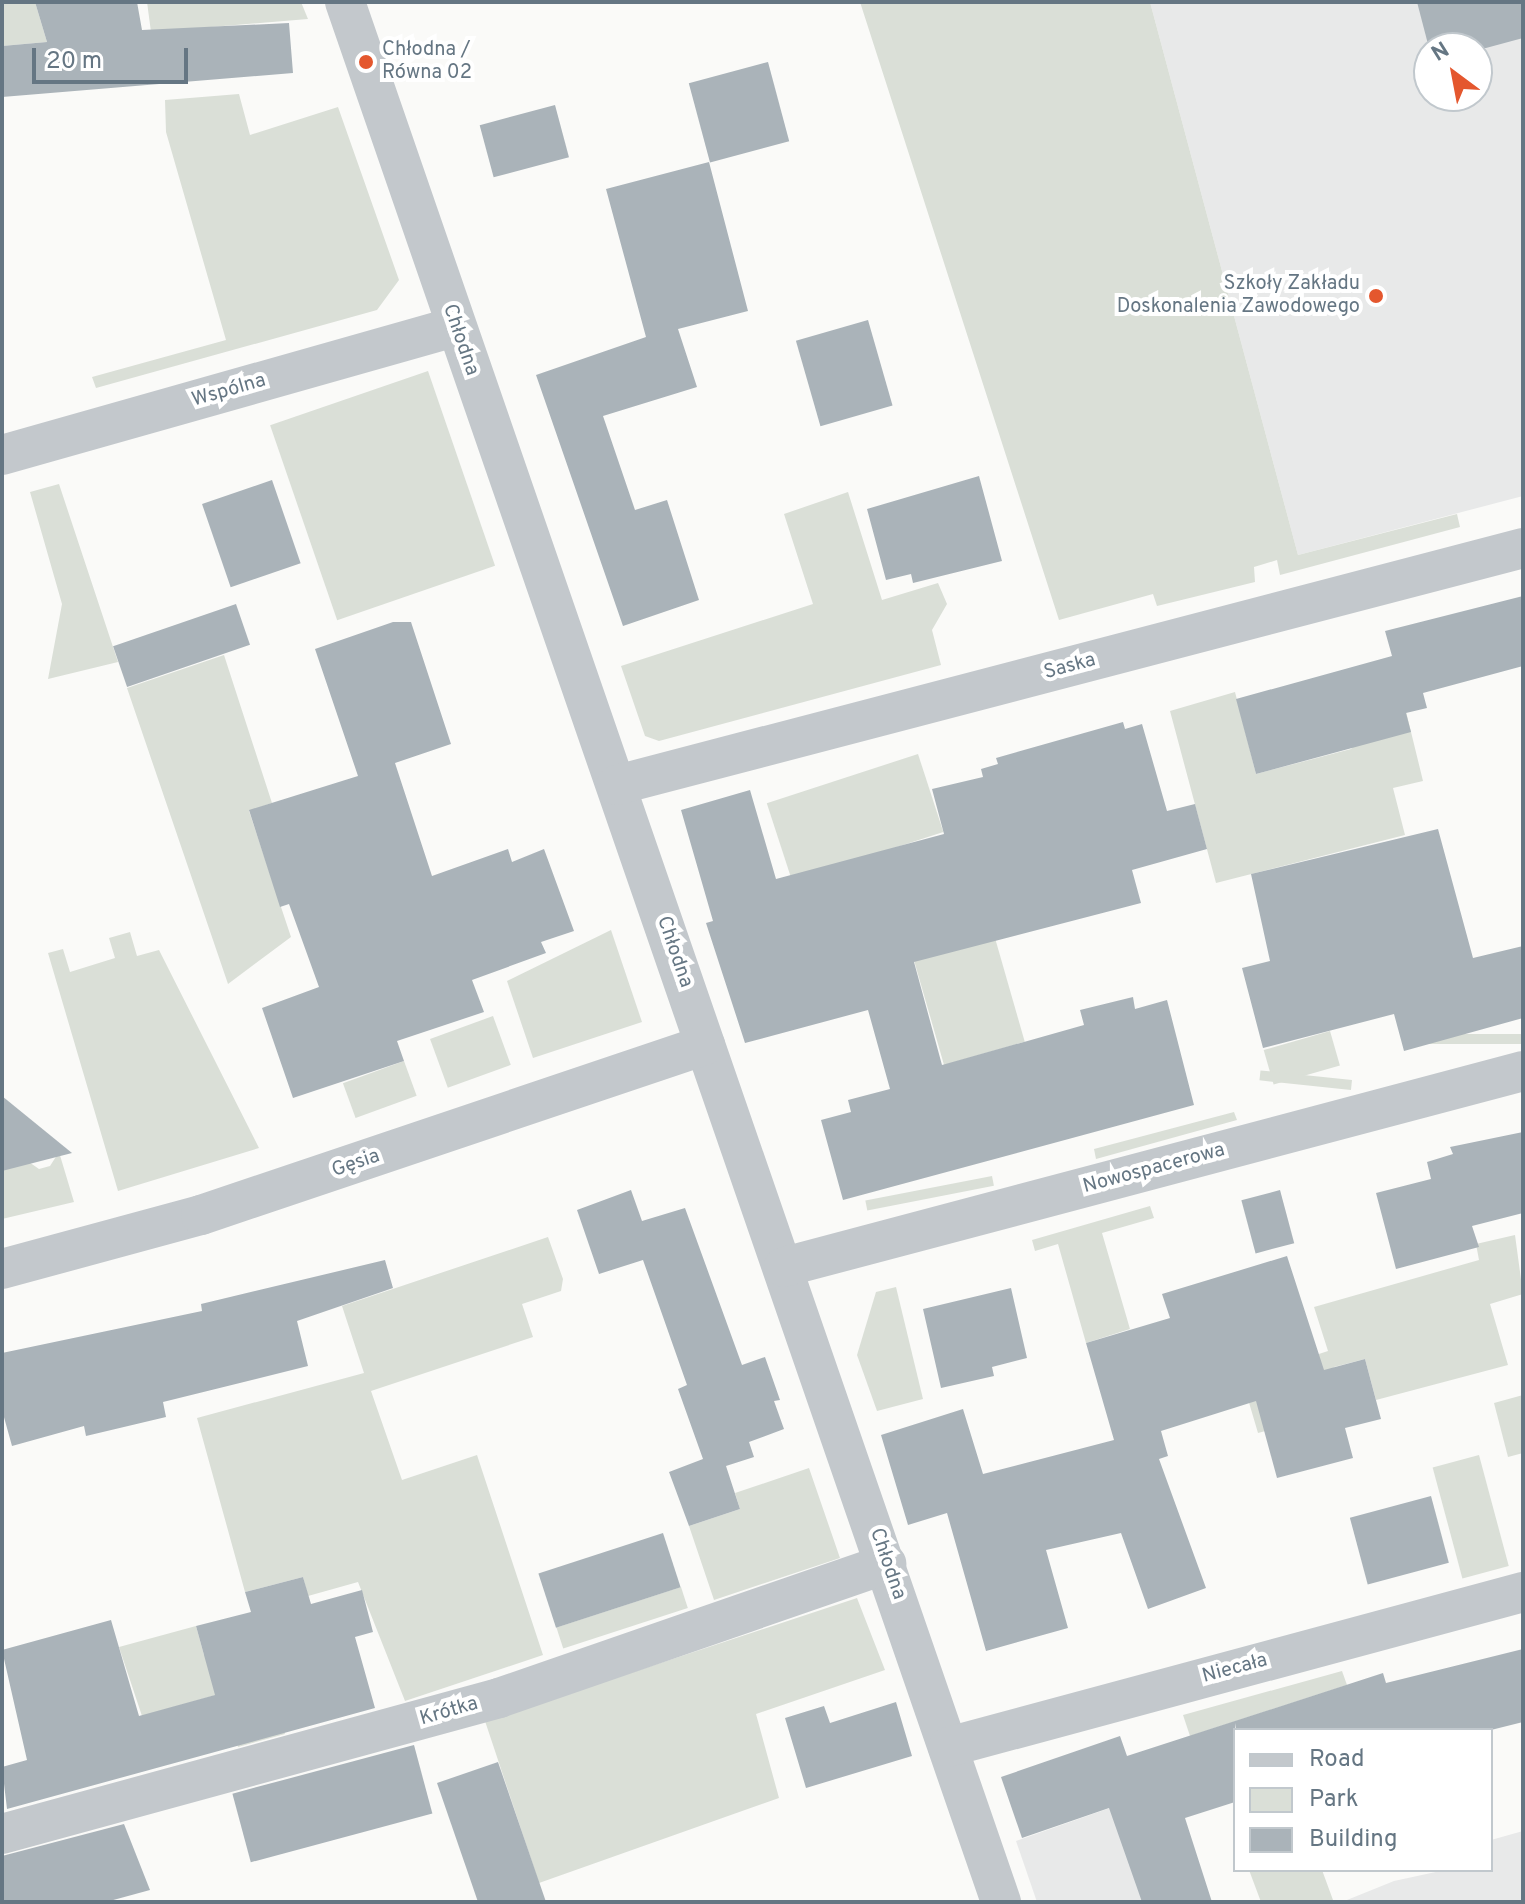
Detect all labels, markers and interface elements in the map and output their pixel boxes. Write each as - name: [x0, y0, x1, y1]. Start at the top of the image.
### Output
- scale bar: [36, 32, 192, 82]
- north arrow: [1413, 32, 1493, 112]
- text: N: [1427, 37, 1455, 69]
- place label: Chłodna / Równa 02: [382, 38, 472, 85]
- text: 20 m: [46, 47, 102, 77]
- marker: Chłodna / Równa 02: [357, 53, 375, 71]
- place label: Szkoły Zakładu Doskonalenia Zawodowego: [1117, 272, 1360, 319]
- marker: Szkoły Zakładu Doskonalenia Zawodowego: [1367, 287, 1385, 305]
- street label: Chłodna: [437, 301, 483, 379]
- street label: Wspólna: [189, 369, 269, 413]
- street label: Saska: [1042, 649, 1098, 685]
- street label: Chłodna: [651, 913, 697, 991]
- street label: Nowospacerowa: [1080, 1139, 1228, 1199]
- street label: Gęsia: [329, 1145, 383, 1183]
- street label: Chłodna: [864, 1525, 910, 1603]
- street label: Niecała: [1200, 1649, 1270, 1689]
- street label: Krótka: [417, 1692, 481, 1732]
- legend: [1233, 1728, 1493, 1872]
- text: Road: [1309, 1745, 1365, 1775]
- text: Park: [1309, 1785, 1359, 1815]
- text: Building: [1309, 1825, 1398, 1855]

